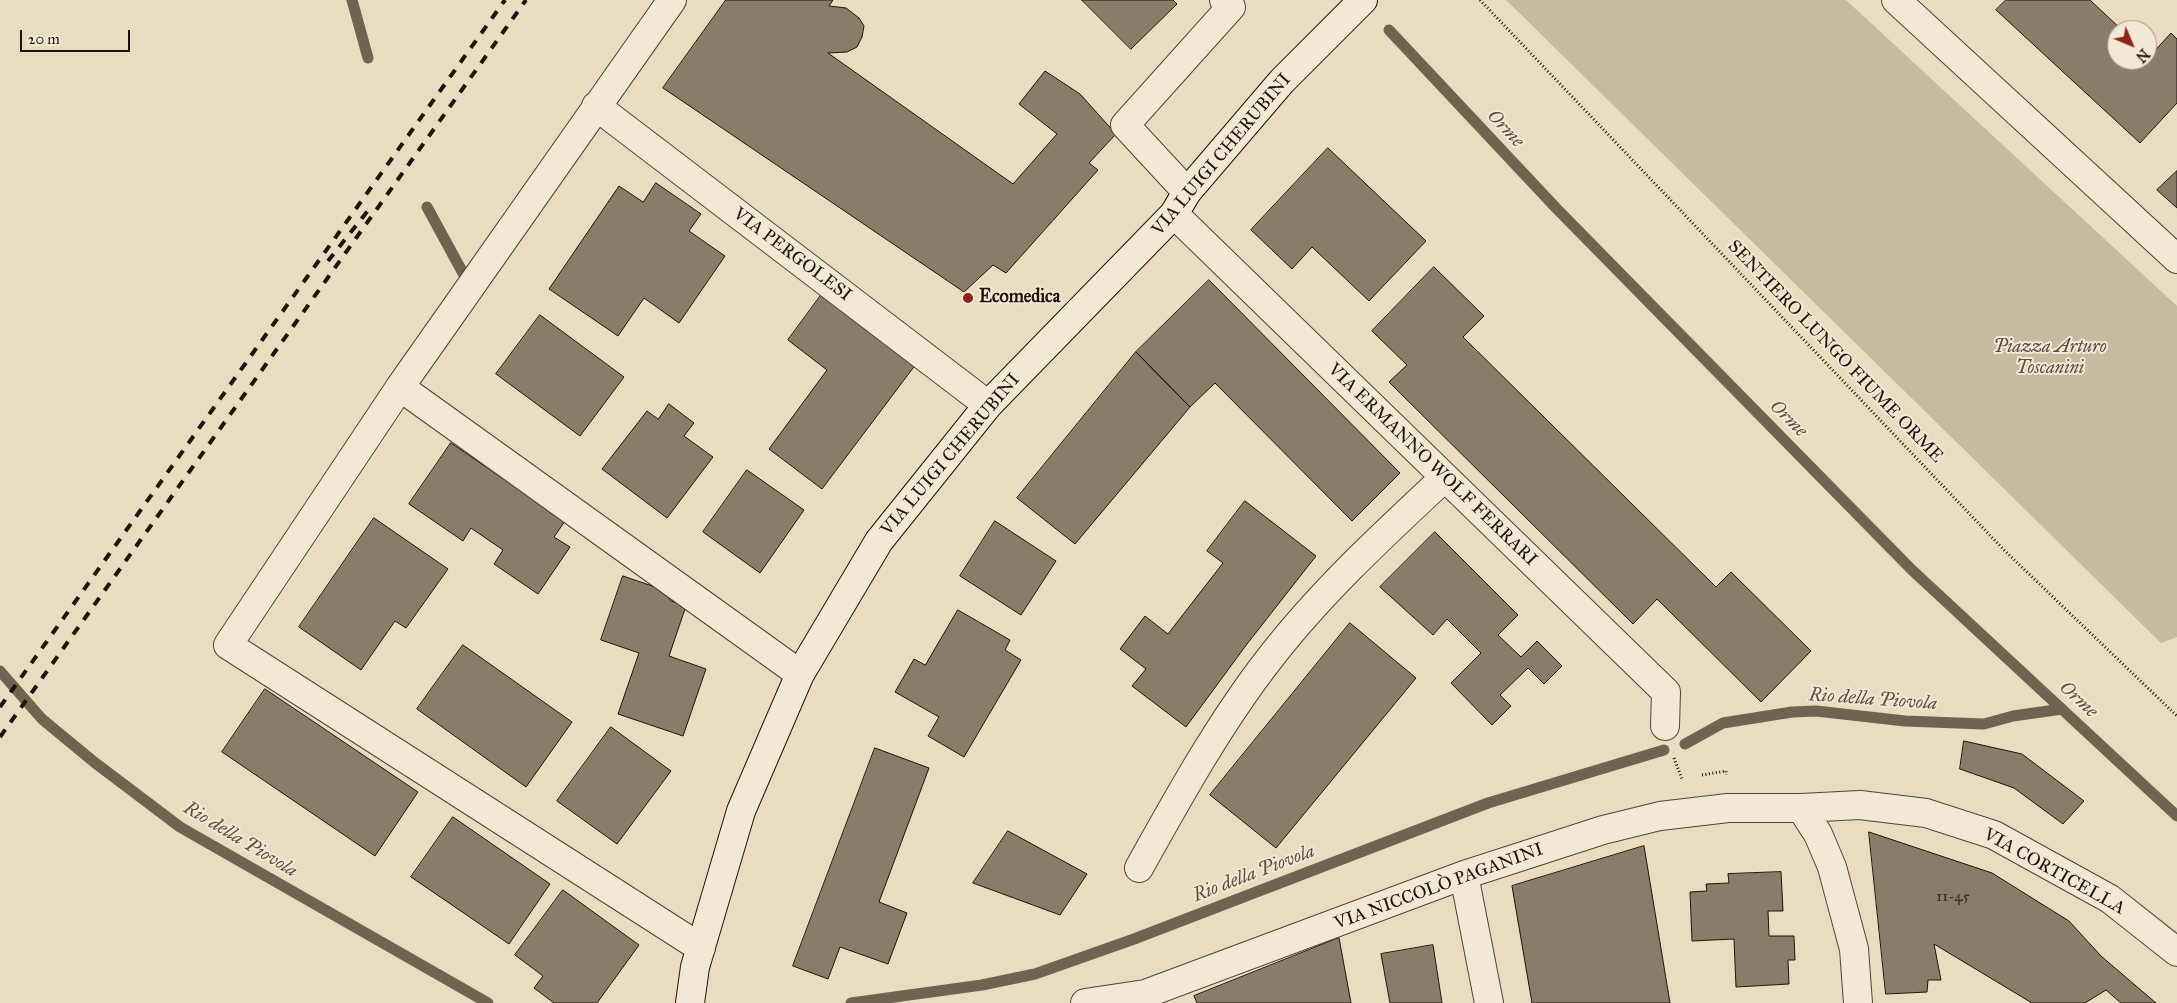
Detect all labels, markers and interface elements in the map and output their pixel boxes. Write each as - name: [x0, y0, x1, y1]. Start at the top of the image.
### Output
- scale bar: [22, 20, 132, 52]
- north arrow: [2107, 20, 2157, 70]
- text: 20 m: [28, 30, 60, 48]
- text: N: [2132, 45, 2152, 65]
- street label: VIA LUIGI CHERUBINI: [1148, 70, 1296, 240]
- water label: Orme: [1482, 105, 1528, 153]
- street label: VIA PERGOLESI: [729, 203, 855, 307]
- street label: SENTIERO LUNGO FIUME ORME: [1723, 236, 1947, 468]
- place label: Ecomedica: [979, 287, 1060, 309]
- marker: Ecomedica: [961, 291, 975, 305]
- park label: Piazza Arturo Toscanini: [1993, 337, 2107, 379]
- street label: VIA ERMANNO WOLF FERRARI: [1323, 359, 1541, 571]
- street label: VIA LUIGI CHERUBINI: [877, 370, 1025, 540]
- water label: Orme: [1765, 396, 1811, 442]
- water label: Orme: [2054, 677, 2102, 723]
- water label: Rio della Piovola: [1808, 684, 1938, 716]
- water label: Rio della Piovola: [179, 797, 301, 883]
- street label: VIA CORTICELLA: [1979, 824, 2129, 920]
- street label: VIA NICCOLÒ PAGANINI: [1332, 839, 1546, 935]
- water label: Rio della Piovola: [1190, 840, 1318, 908]
- house number: 11-45: [1936, 888, 1970, 906]

